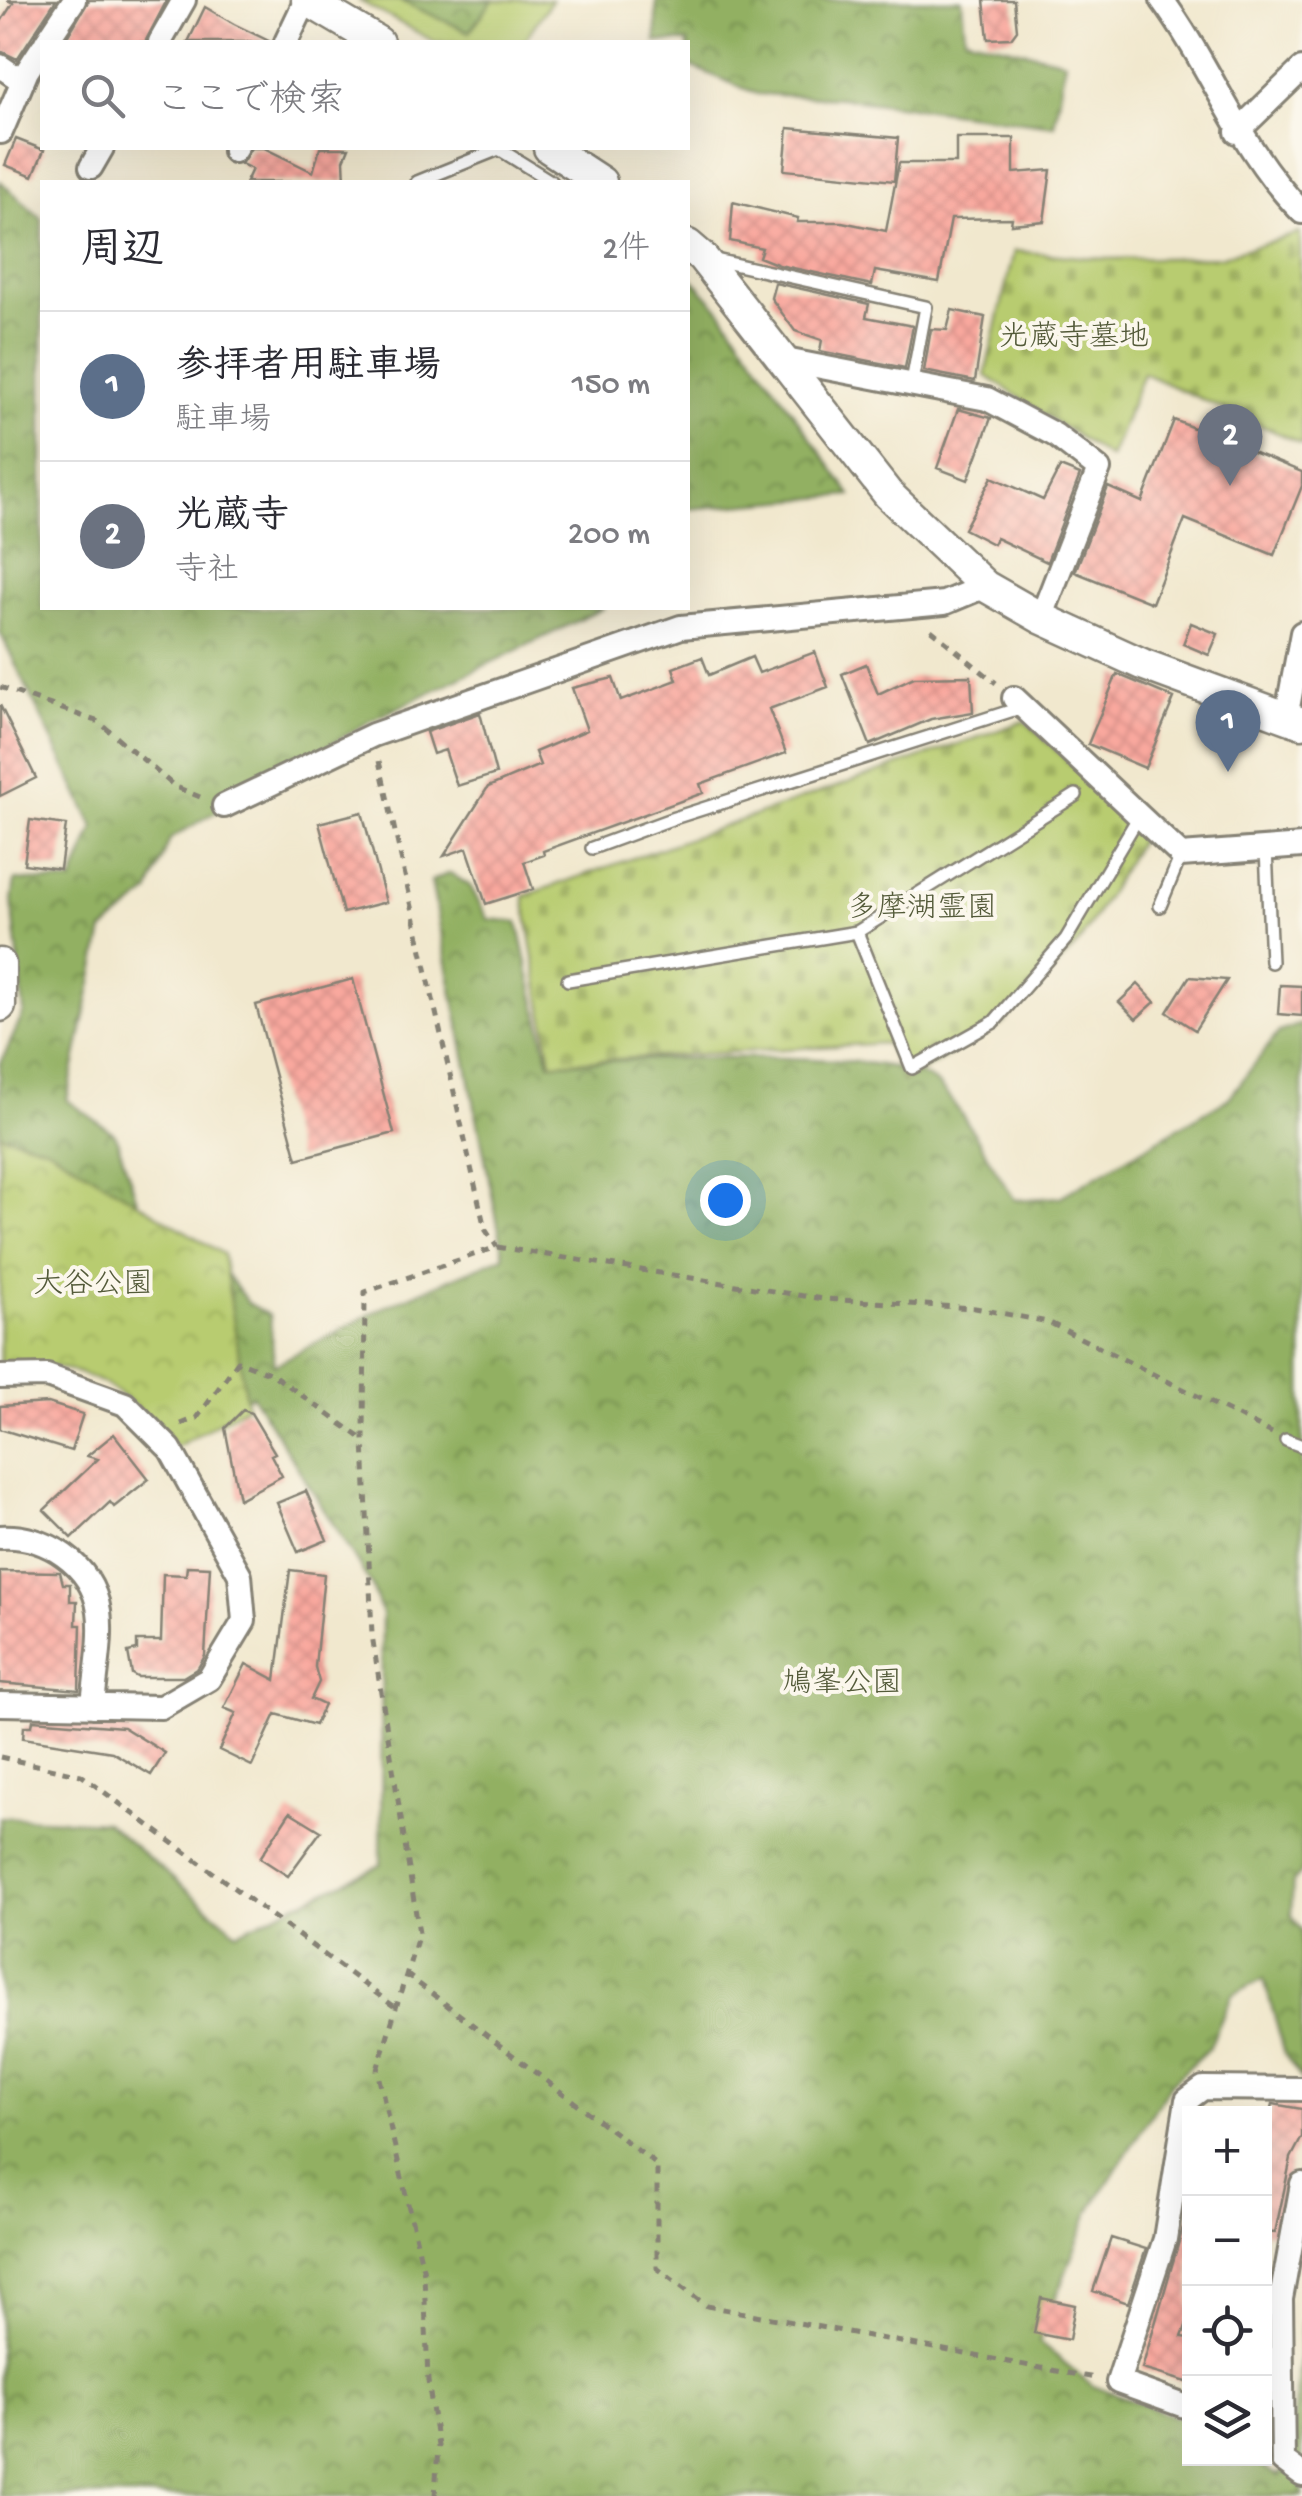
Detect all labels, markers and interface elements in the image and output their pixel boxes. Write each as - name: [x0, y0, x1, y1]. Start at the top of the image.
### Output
- search box: [40, 40, 690, 150]
- icon: search: [75, 68, 130, 123]
- text: ここで検索: [155, 81, 345, 125]
- text: 周辺: [80, 229, 164, 278]
- text: 2件: [602, 232, 650, 270]
- park label: 光蔵寺墓地: [999, 320, 1149, 357]
- text: 参拝者用駐車場: [175, 347, 441, 391]
- text: 1: [106, 367, 119, 405]
- text: 150 m: [572, 367, 650, 405]
- text: 駐車場: [175, 403, 271, 441]
- pin: 2: [1198, 404, 1262, 486]
- text: 光蔵寺: [175, 497, 289, 541]
- text: 2: [105, 517, 120, 555]
- text: 200 m: [568, 517, 650, 555]
- text: 寺社: [175, 553, 239, 591]
- pin: 1: [1196, 690, 1260, 772]
- park label: 多摩湖霊園: [847, 891, 997, 928]
- your location: [700, 1175, 751, 1226]
- park label: 大谷公園: [33, 1268, 153, 1304]
- park label: 鳩峯公園: [782, 1666, 902, 1703]
- map controls: [1182, 2106, 1272, 2466]
- button: +: [1182, 2106, 1272, 2196]
- button: −: [1182, 2196, 1272, 2286]
- button: locate: [1182, 2286, 1272, 2376]
- button: layers: [1182, 2376, 1272, 2466]

